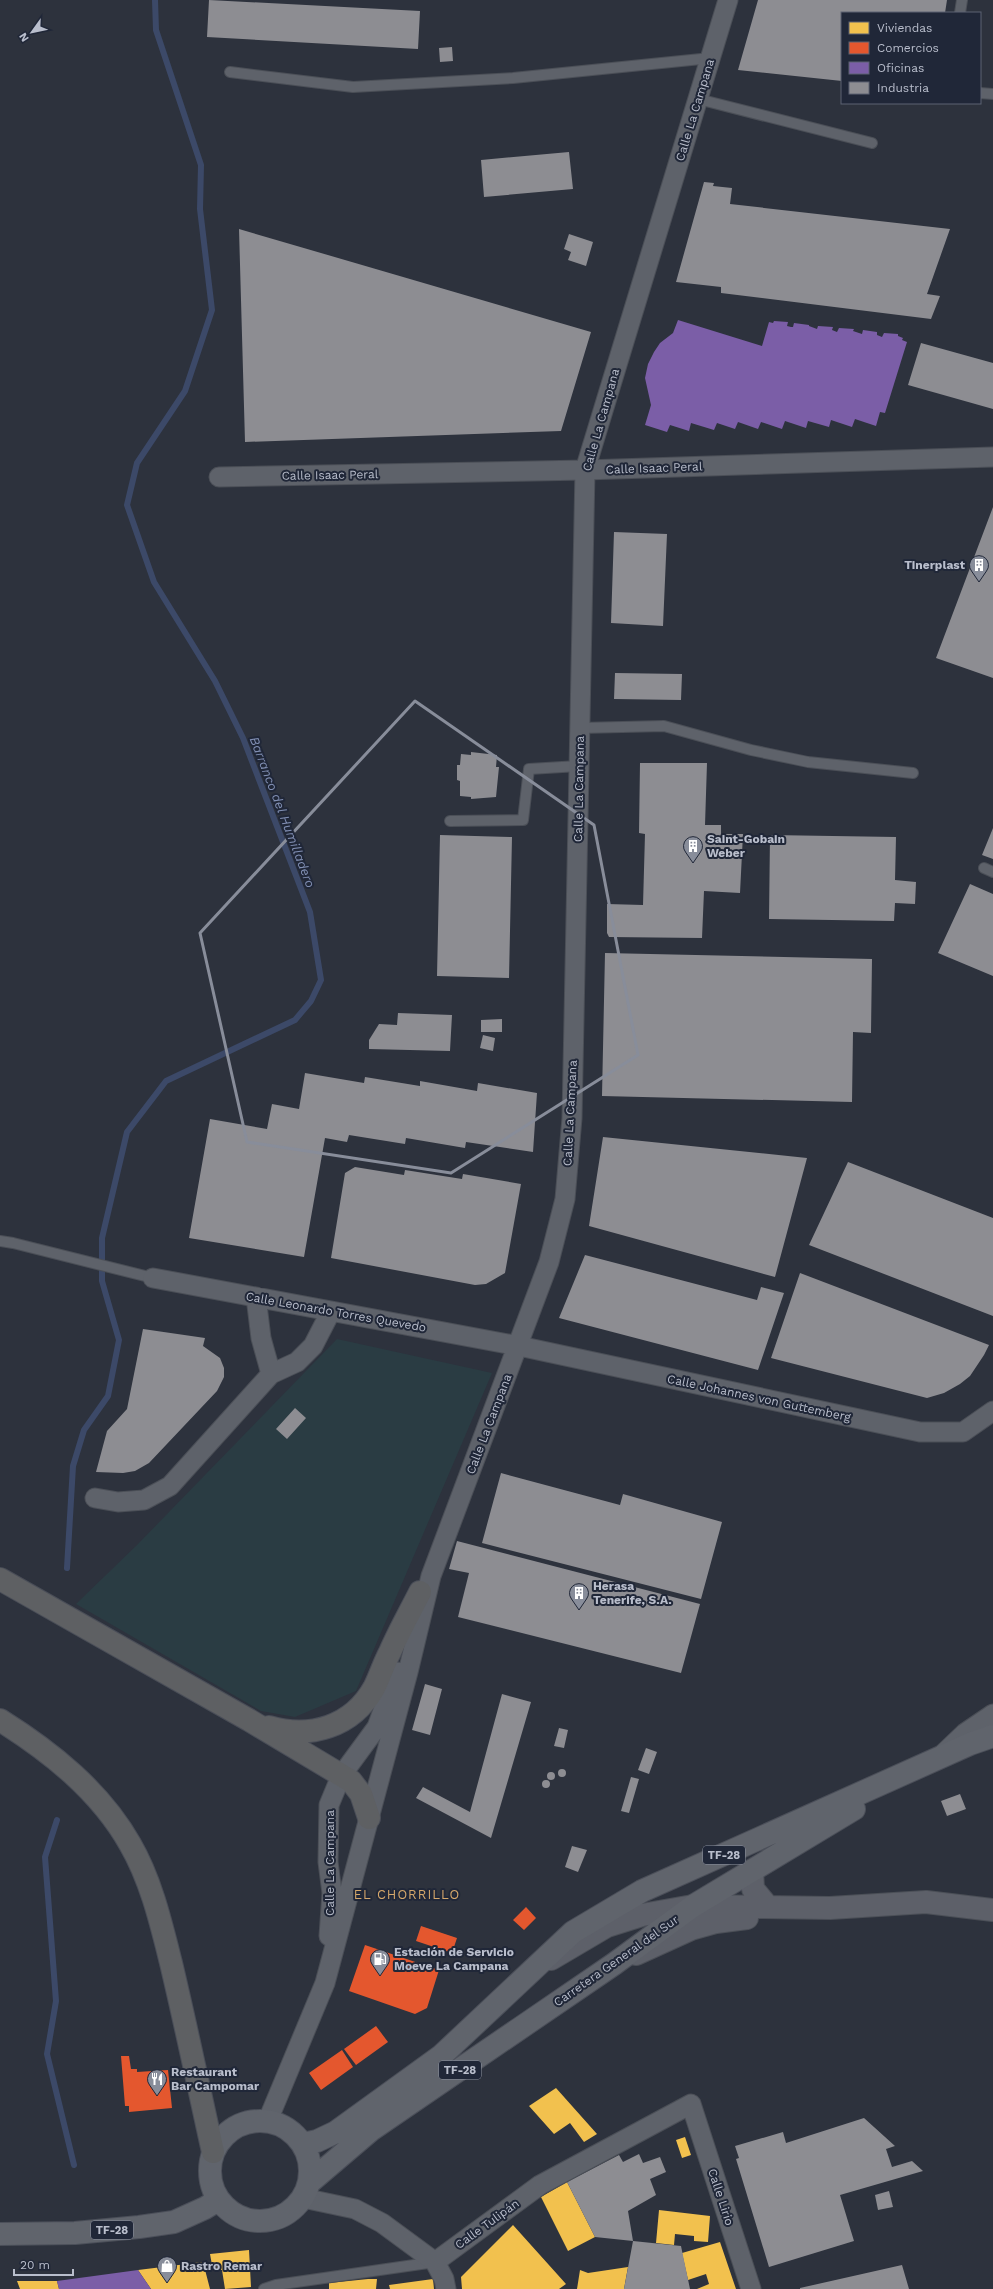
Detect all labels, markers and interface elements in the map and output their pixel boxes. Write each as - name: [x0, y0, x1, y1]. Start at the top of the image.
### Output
- north arrow: [12, 12, 52, 52]
- legend: [841, 12, 981, 104]
- text: Viviendas: [877, 21, 932, 35]
- text: N: [16, 30, 32, 44]
- text: Comercios: [877, 41, 939, 55]
- street label: Calle La Campana: [673, 57, 717, 163]
- text: Oficinas: [877, 61, 924, 75]
- text: Industria: [877, 81, 929, 95]
- street label: Calle La Campana: [580, 367, 622, 473]
- street label: Calle Isaac Peral: [605, 459, 703, 477]
- street label: Calle Isaac Peral: [281, 467, 379, 483]
- building icon: Tinerplast: [968, 554, 990, 582]
- place label: Tinerplast: [904, 558, 966, 572]
- water label: Barranco del Humilladero: [247, 734, 318, 890]
- street label: Calle La Campana: [571, 736, 587, 842]
- place label: Saint-Gobain Weber: [707, 832, 785, 860]
- building icon: Saint-Gobain Weber: [682, 835, 704, 863]
- street label: Calle La Campana: [560, 1059, 580, 1166]
- street label: Calle Leonardo Torres Quevedo: [245, 1289, 427, 1335]
- street label: Calle La Campana: [463, 1372, 515, 1476]
- street label: Calle Johannes von Guttemberg: [666, 1372, 853, 1424]
- place label: Herasa Tenerife, S.A.: [593, 1579, 672, 1607]
- building icon: Herasa Tenerife, S.A.: [568, 1582, 590, 1610]
- street label: Calle La Campana: [323, 1810, 337, 1916]
- road number: TF-28: [703, 1846, 745, 1864]
- district label: EL CHORRILLO: [354, 1887, 460, 1902]
- street label: Carretera General del Sur: [551, 1912, 681, 2010]
- place label: Estación de Servicio Moeve La Campana: [394, 1945, 514, 1973]
- fuel station icon: Estación de Servicio Moeve La Campana: [369, 1948, 391, 1976]
- road number: TF-28: [439, 2061, 481, 2079]
- place label: Restaurant Bar Campomar: [171, 2065, 260, 2093]
- restaurant icon: Restaurant Bar Campomar: [146, 2068, 168, 2096]
- street label: Calle Lirio: [705, 2167, 737, 2227]
- street label: Calle Tulipán: [452, 2196, 522, 2252]
- road number: TF-28: [91, 2221, 133, 2239]
- scale bar: [14, 2251, 73, 2277]
- shop icon: Rastro Remar: [156, 2255, 178, 2283]
- text: 20 m: [20, 2258, 50, 2272]
- place label: Rastro Remar: [181, 2259, 263, 2273]

